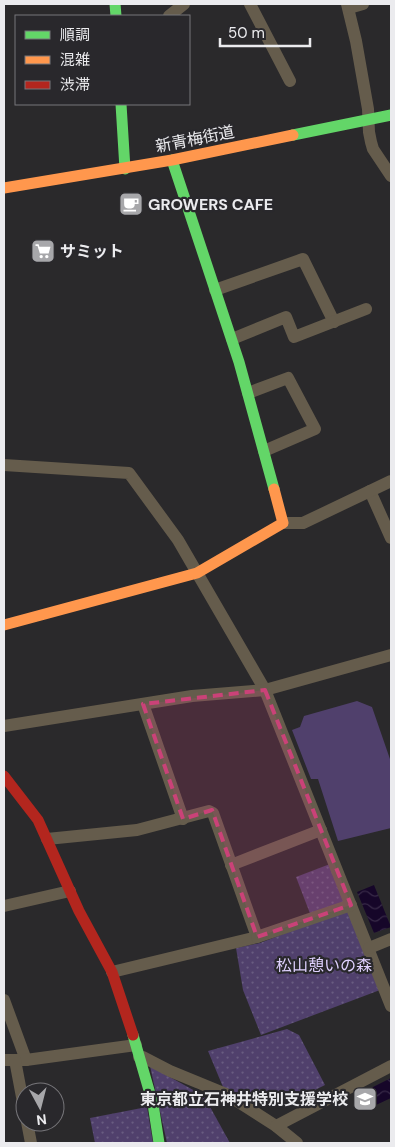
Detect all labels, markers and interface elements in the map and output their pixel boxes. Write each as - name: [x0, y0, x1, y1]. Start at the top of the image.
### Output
- legend: [15, 15, 190, 105]
- scale bar: [220, 15, 310, 47]
- text: 50 m: [228, 23, 265, 43]
- text: 順調: [60, 25, 90, 45]
- text: 混雑: [60, 50, 90, 70]
- text: 渋滞: [60, 75, 90, 95]
- street label: 新青梅街道: [154, 121, 236, 157]
- cafe icon: GROWERS CAFE: [118, 191, 144, 217]
- place label: GROWERS CAFE: [148, 194, 273, 215]
- supermarket icon: サミット: [30, 238, 56, 264]
- place label: サミット: [60, 241, 124, 262]
- park label: 松山憩いの森: [276, 955, 372, 976]
- north arrow: [15, 1082, 65, 1132]
- school or university icon: 東京都立石神井特別支援学校: [352, 1086, 378, 1112]
- place label: 東京都立石神井特別支援学校: [140, 1089, 348, 1110]
- text: N: [35, 1110, 48, 1129]

